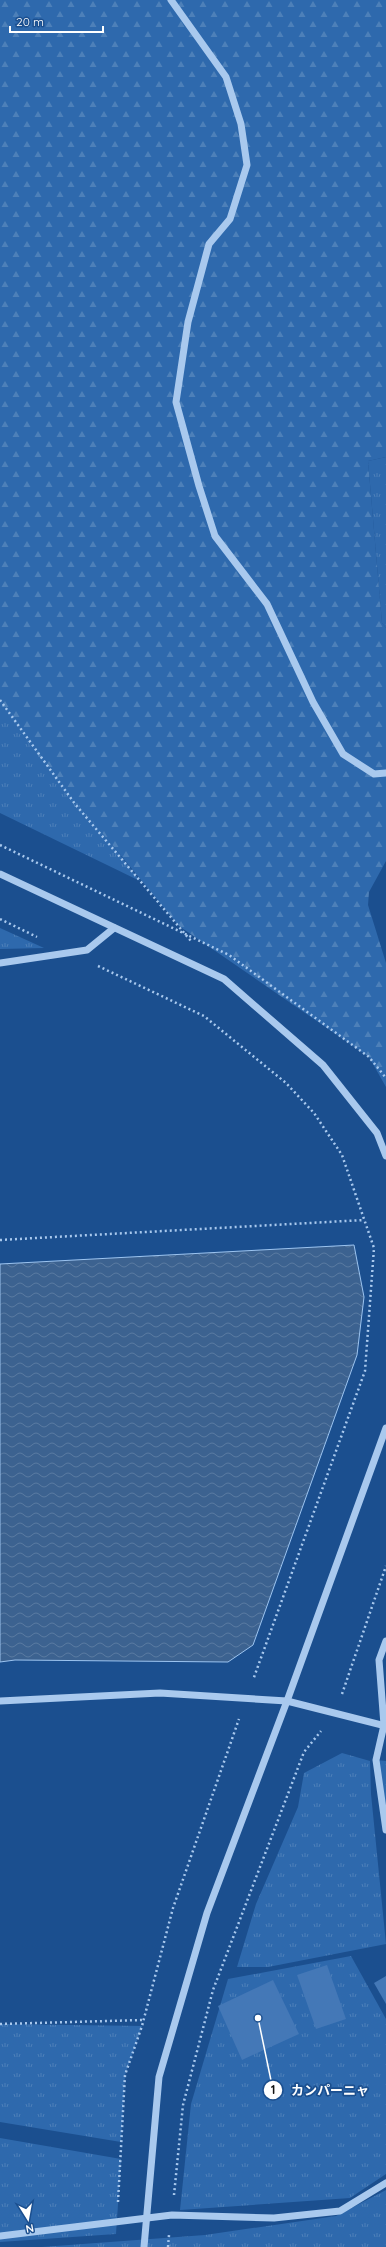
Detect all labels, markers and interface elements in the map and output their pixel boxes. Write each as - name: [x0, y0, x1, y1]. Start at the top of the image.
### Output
- scale bar: [10, 8, 103, 34]
- text: 20 m: [16, 14, 44, 29]
- callout: カンパーニャ: [263, 2078, 377, 2103]
- text: 1: [271, 2082, 275, 2097]
- text: カンパーニャ: [291, 2082, 369, 2098]
- north arrow: [8, 2199, 48, 2239]
- text: N: [25, 2221, 35, 2236]

